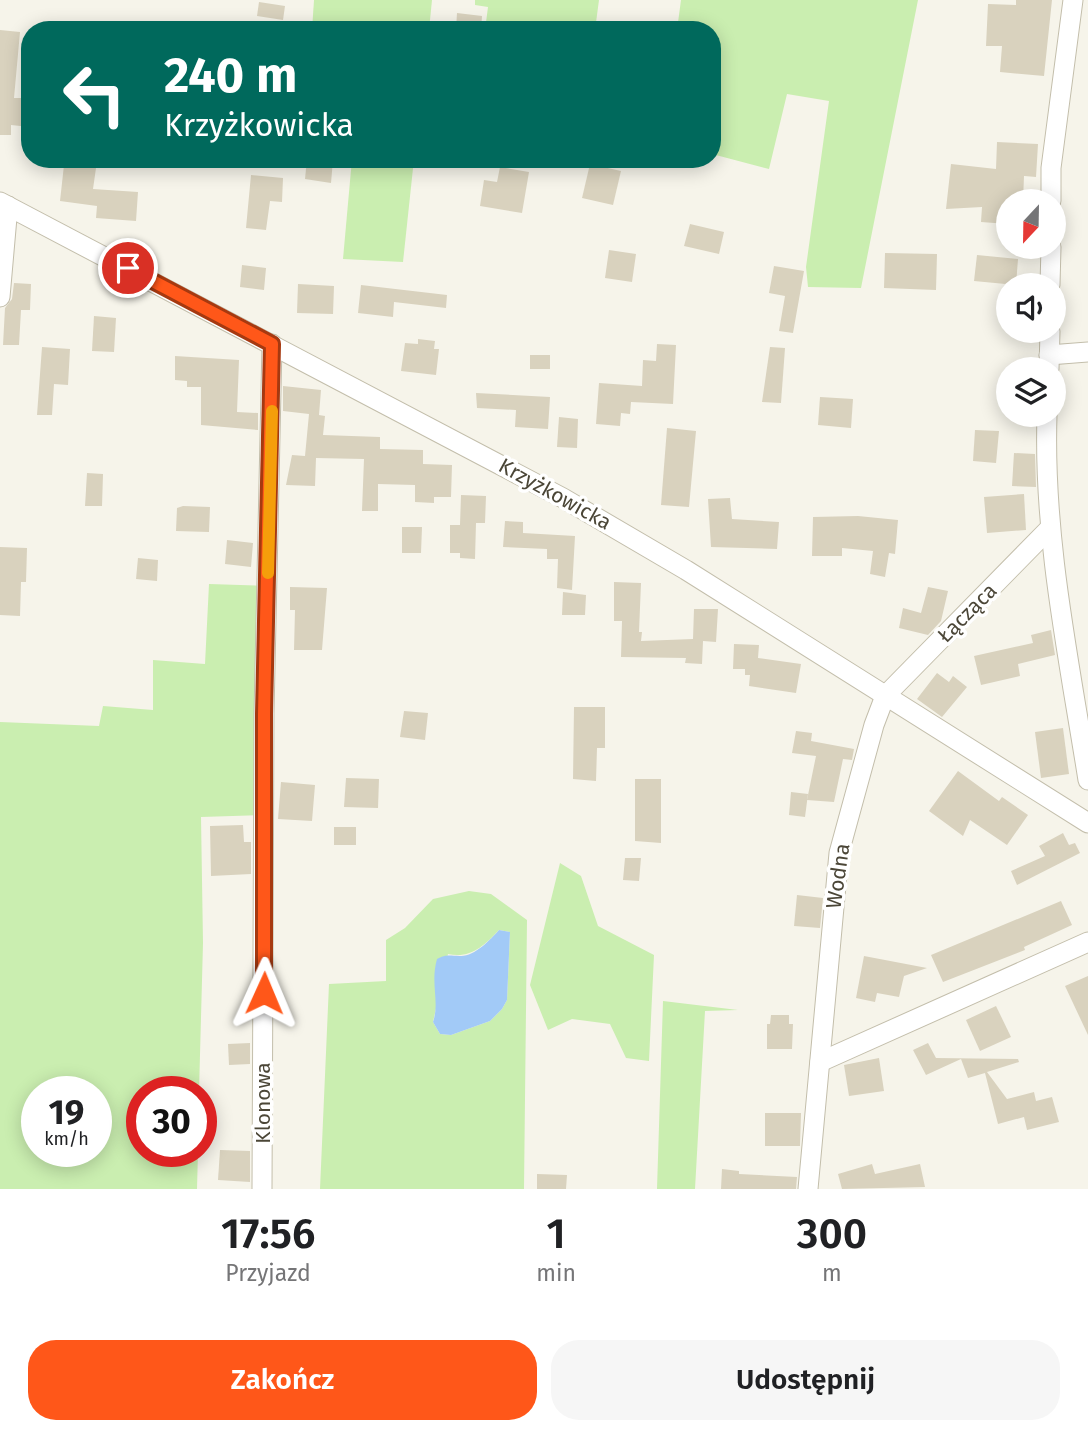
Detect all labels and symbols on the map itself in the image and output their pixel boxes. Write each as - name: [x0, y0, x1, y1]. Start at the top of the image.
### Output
- north arrow: [996, 189, 1066, 259]
- pin: [98, 238, 158, 298]
- street label: Krzyżkowicka: [494, 452, 616, 536]
- street label: Łącząca: [932, 578, 1002, 648]
- street label: Wodna: [821, 842, 855, 910]
- position arrow: [227, 956, 301, 1030]
- street label: Klonowa: [250, 1062, 276, 1144]
- speed limit sign: 30: [126, 1076, 217, 1167]

